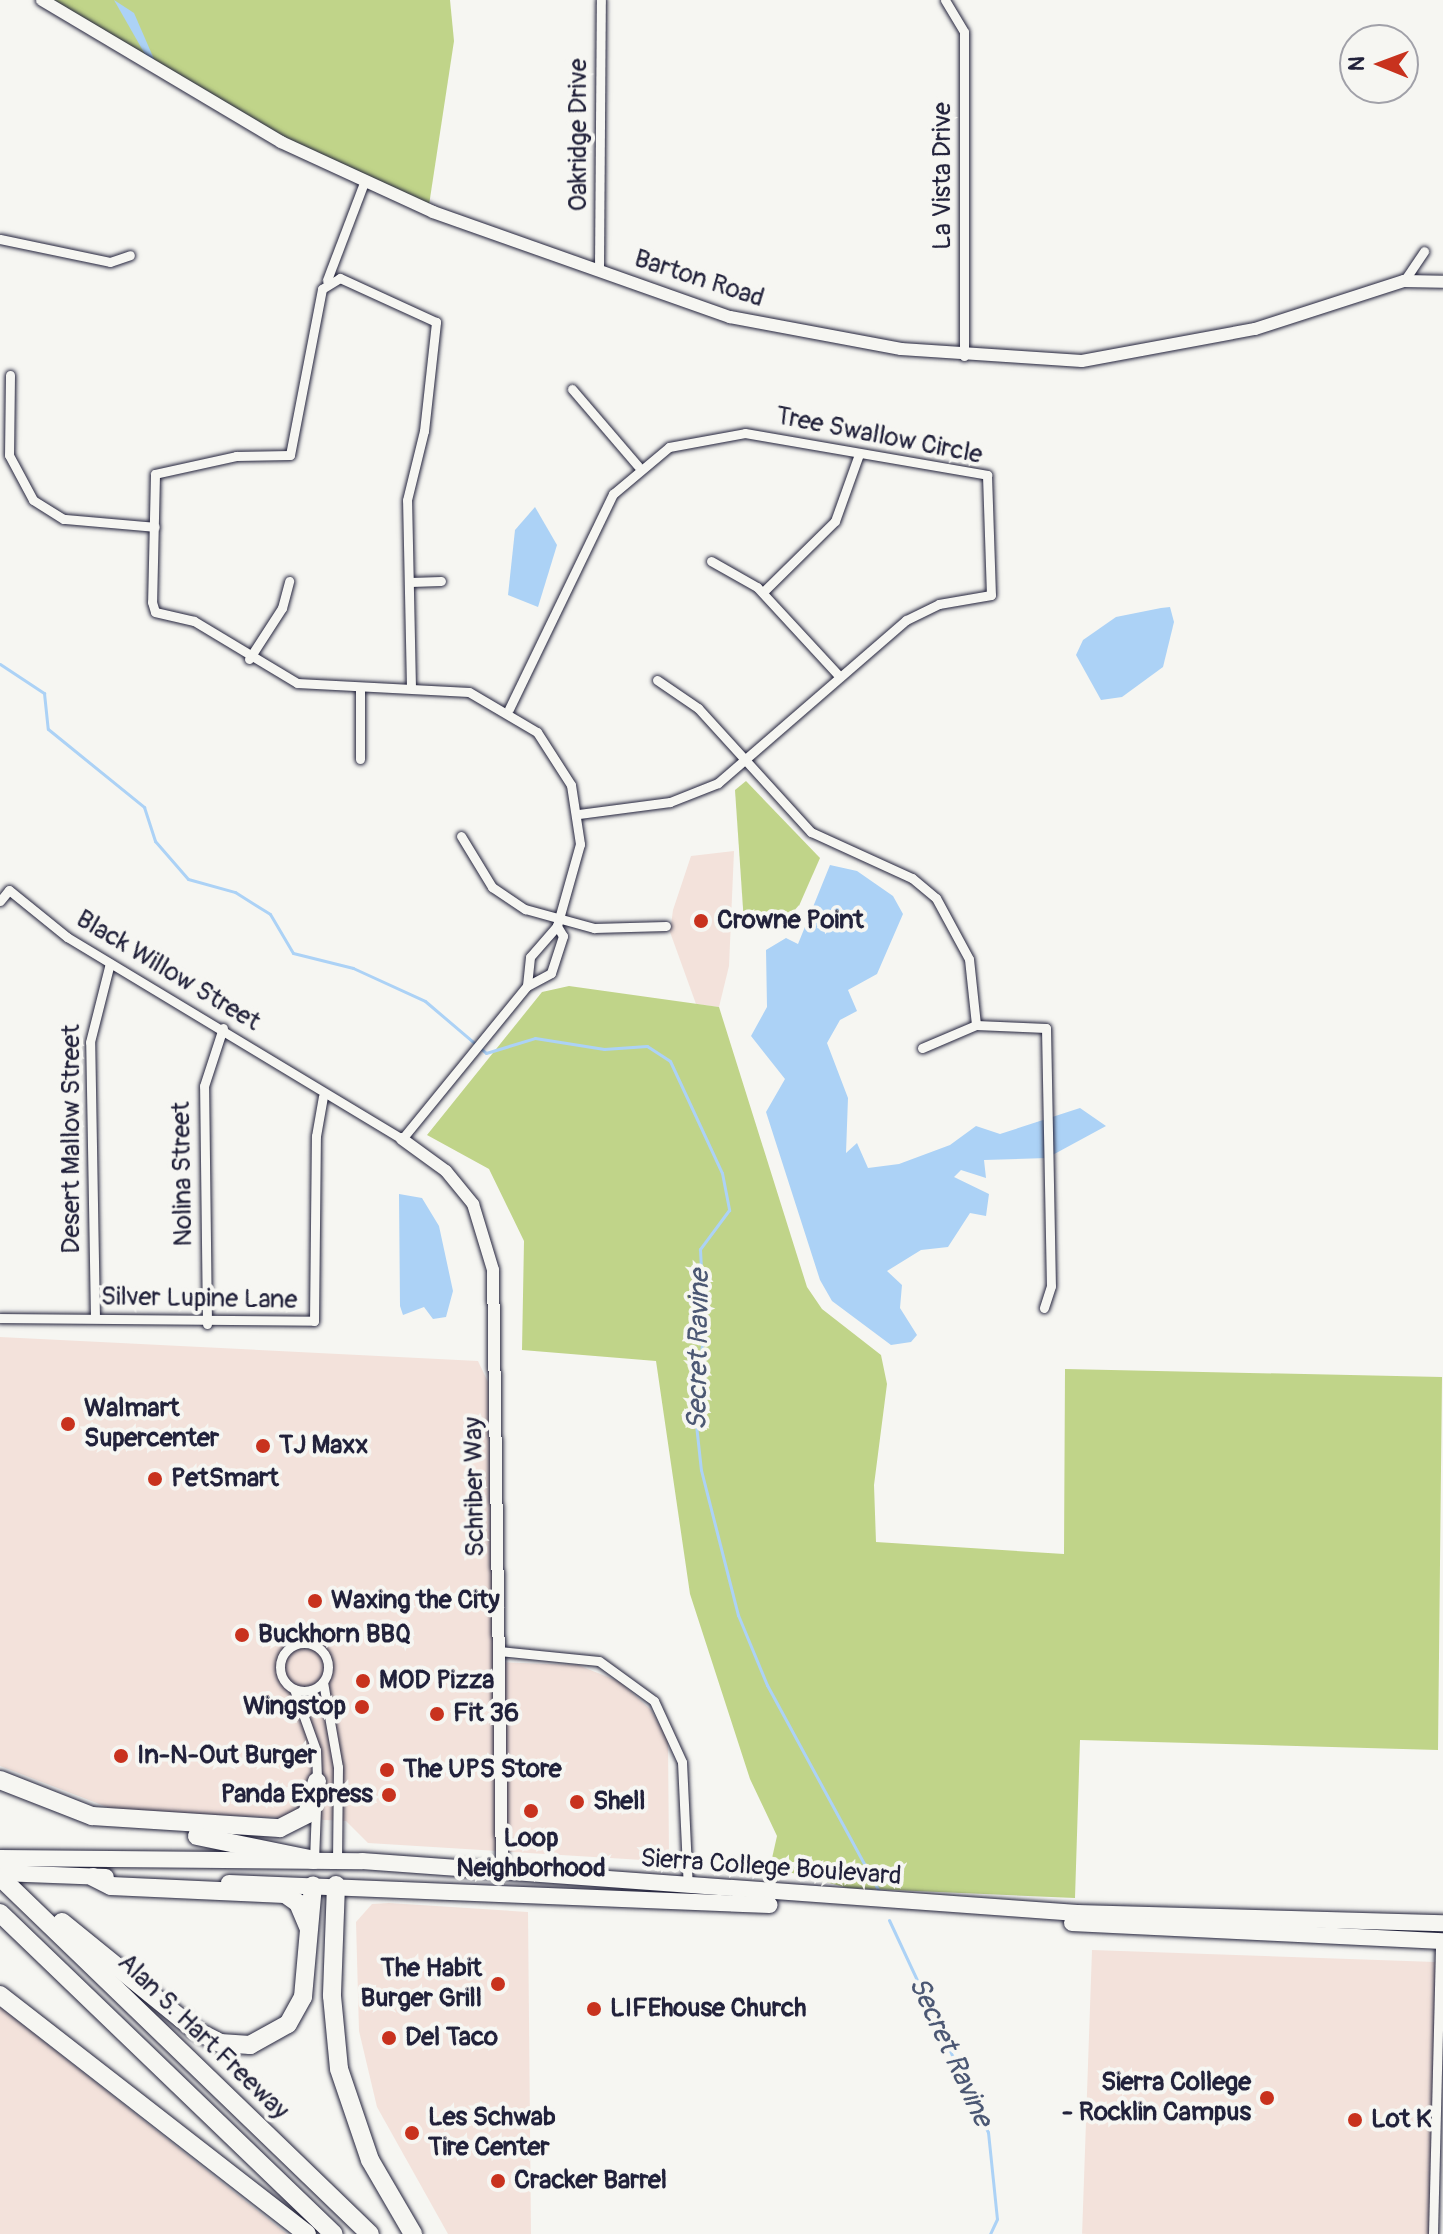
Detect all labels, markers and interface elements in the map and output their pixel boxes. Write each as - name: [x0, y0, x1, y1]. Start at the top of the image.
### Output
- north arrow: [1339, 24, 1419, 104]
- text: N: [1343, 56, 1371, 71]
- street label: Oakridge Drive: [563, 59, 595, 211]
- street label: La Vista Drive: [927, 102, 959, 250]
- street label: Barton Road: [630, 243, 768, 315]
- street label: Tree Swallow Circle: [773, 401, 985, 471]
- street label: Black Willow Street: [70, 904, 266, 1038]
- place label: Crowne Point: [717, 905, 864, 937]
- marker: Crowne Point: [692, 912, 710, 930]
- street label: Desert Mallow Street: [56, 1024, 88, 1254]
- street label: Nolina Street: [166, 1101, 200, 1247]
- water label: Secret Ravine: [681, 1269, 717, 1431]
- street label: Silver Lupine Lane: [101, 1282, 297, 1316]
- place label: Walmart Supercenter: [84, 1393, 219, 1454]
- marker: Walmart Supercenter: [59, 1415, 77, 1433]
- street label: Schriber Way: [458, 1417, 492, 1557]
- place label: TJ Maxx: [279, 1430, 368, 1462]
- marker: TJ Maxx: [254, 1437, 272, 1455]
- place label: PetSmart: [171, 1463, 279, 1495]
- marker: PetSmart: [146, 1470, 164, 1488]
- place label: Waxing the City: [331, 1585, 499, 1617]
- marker: Waxing the City: [306, 1592, 324, 1610]
- place label: Buckhorn BBQ: [258, 1619, 411, 1651]
- marker: Buckhorn BBQ: [233, 1626, 251, 1644]
- place label: MOD Pizza: [379, 1665, 494, 1697]
- marker: MOD Pizza: [354, 1672, 372, 1690]
- place label: Wingstop: [243, 1691, 346, 1723]
- marker: Wingstop: [353, 1698, 371, 1716]
- place label: Fit 36: [453, 1698, 519, 1730]
- marker: Fit 36: [428, 1705, 446, 1723]
- place label: In-N-Out Burger: [137, 1740, 317, 1772]
- marker: In-N-Out Burger: [112, 1747, 130, 1765]
- place label: The UPS Store: [403, 1754, 562, 1786]
- marker: The UPS Store: [378, 1761, 396, 1779]
- place label: Panda Express: [221, 1779, 373, 1811]
- marker: Panda Express: [380, 1786, 398, 1804]
- place label: Shell: [593, 1786, 646, 1818]
- marker: Shell: [568, 1793, 586, 1811]
- marker: Loop Neighborhood: [522, 1802, 540, 1820]
- place label: Loop Neighborhood: [456, 1823, 606, 1884]
- street label: Sierra College Boulevard: [639, 1843, 903, 1893]
- street label: Alan S. Hart Freeway: [111, 1947, 295, 2127]
- place label: The Habit Burger Grill: [361, 1953, 482, 2014]
- water label: Secret Ravine: [901, 1972, 999, 2132]
- marker: The Habit Burger Grill: [489, 1975, 507, 1993]
- place label: LIFEhouse Church: [610, 1993, 806, 2025]
- marker: LIFEhouse Church: [585, 2000, 603, 2018]
- place label: Del Taco: [405, 2022, 498, 2054]
- marker: Del Taco: [380, 2029, 398, 2047]
- place label: Sierra College - Rocklin Campus: [1062, 2067, 1251, 2128]
- marker: Sierra College - Rocklin Campus: [1258, 2089, 1276, 2107]
- place label: Les Schwab Tire Center: [428, 2102, 556, 2164]
- place label: Lot K: [1371, 2104, 1431, 2136]
- marker: Lot K: [1346, 2111, 1364, 2129]
- marker: Les Schwab Tire Center: [403, 2124, 421, 2142]
- place label: Cracker Barrel: [514, 2165, 667, 2197]
- marker: Cracker Barrel: [489, 2172, 507, 2190]

